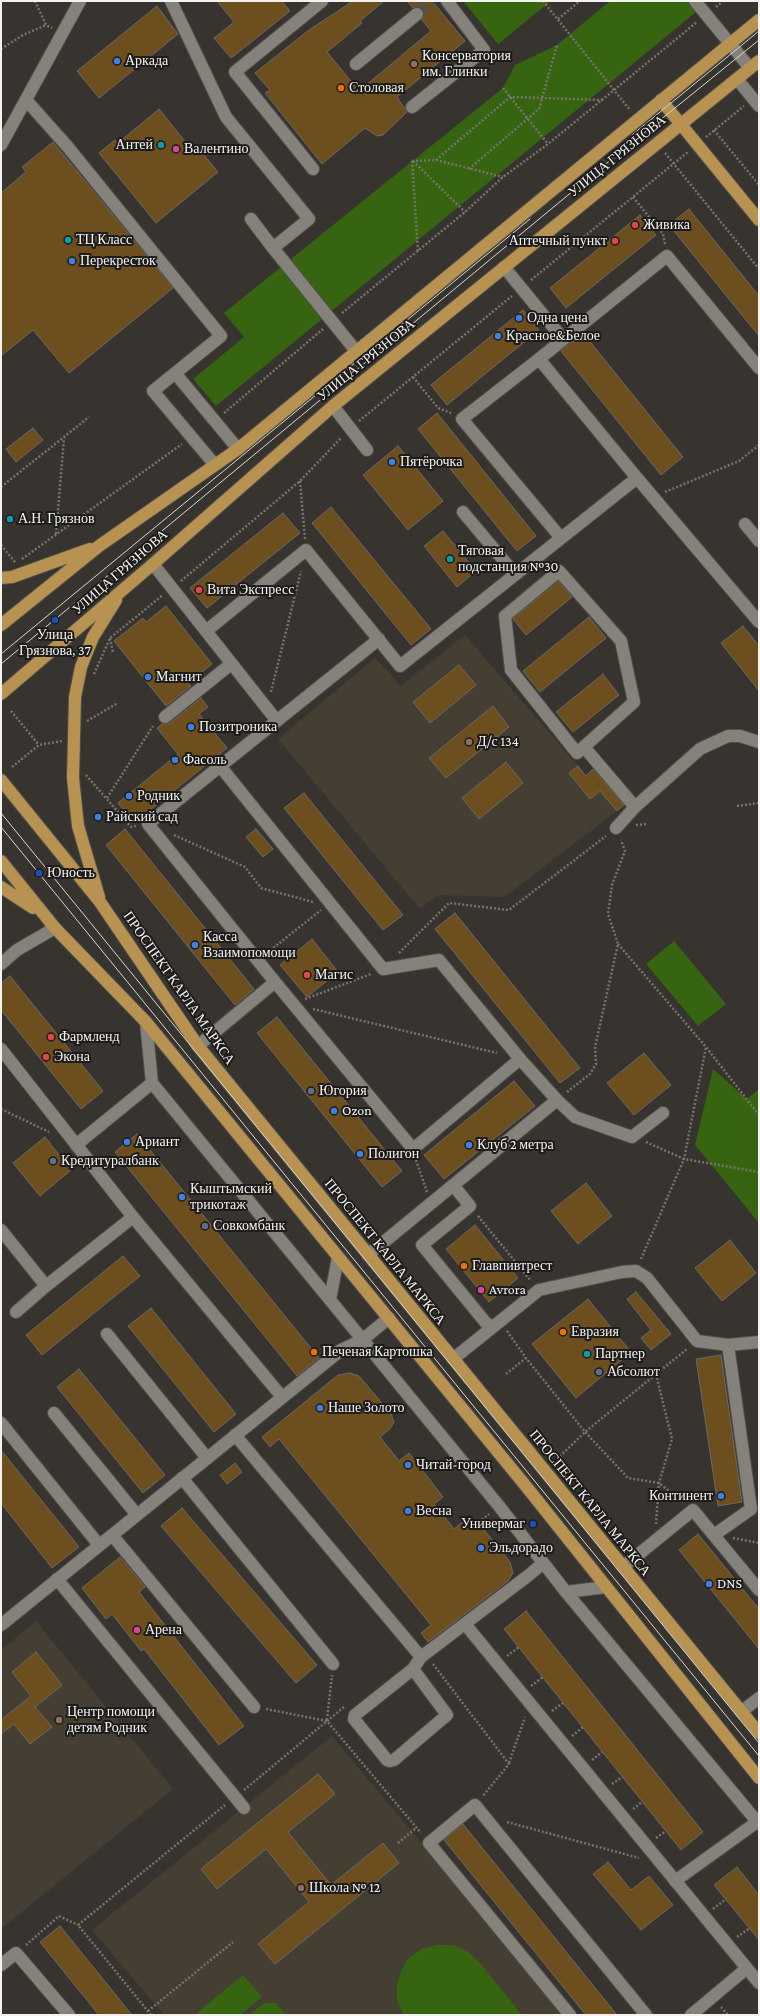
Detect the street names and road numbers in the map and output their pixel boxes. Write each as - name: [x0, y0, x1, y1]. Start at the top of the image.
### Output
- street label: УЛИЦА ГРЯЗНОВА: [565, 111, 669, 201]
- street label: УЛИЦА ГРЯЗНОВА: [314, 315, 418, 405]
- street label: УЛИЦА ГРЯЗНОВА: [69, 526, 171, 618]
- street label: ПРОСПЕКТ КАРЛА МАРКСА: [120, 908, 238, 1068]
- street label: ПРОСПЕКТ КАРЛА МАРКСА: [321, 1175, 449, 1329]
- street label: ПРОСПЕКТ КАРЛА МАРКСА: [526, 1426, 654, 1580]

